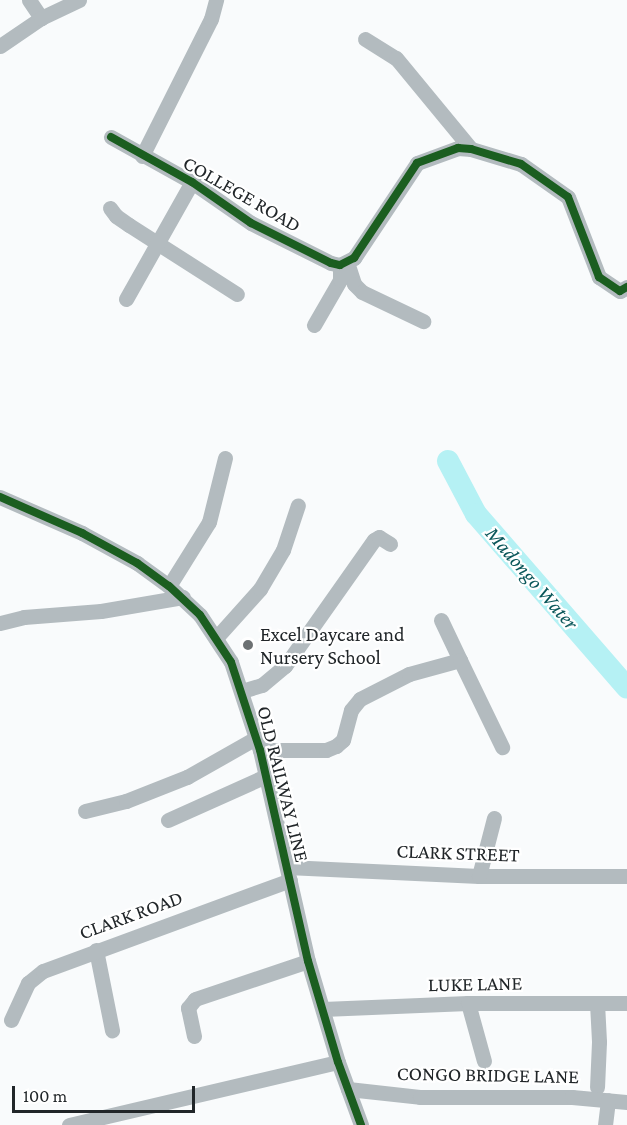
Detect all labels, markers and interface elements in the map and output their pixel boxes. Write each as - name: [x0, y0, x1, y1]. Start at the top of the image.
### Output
- street label: COLLEGE ROAD: [179, 151, 305, 237]
- water label: Madongo Water: [480, 521, 584, 635]
- place label: Excel Daycare and Nursery School: [260, 622, 404, 669]
- marker: Excel Daycare and Nursery School: [241, 638, 255, 652]
- street label: OLD RAILWAY LINE: [252, 703, 314, 865]
- street label: CLARK STREET: [396, 839, 520, 867]
- street label: CLARK ROAD: [76, 885, 186, 945]
- street label: LUKE LANE: [428, 971, 522, 997]
- street label: CONGO BRIDGE LANE: [397, 1061, 579, 1089]
- scale bar: [15, 1074, 198, 1112]
- text: 100 m: [23, 1086, 67, 1106]

